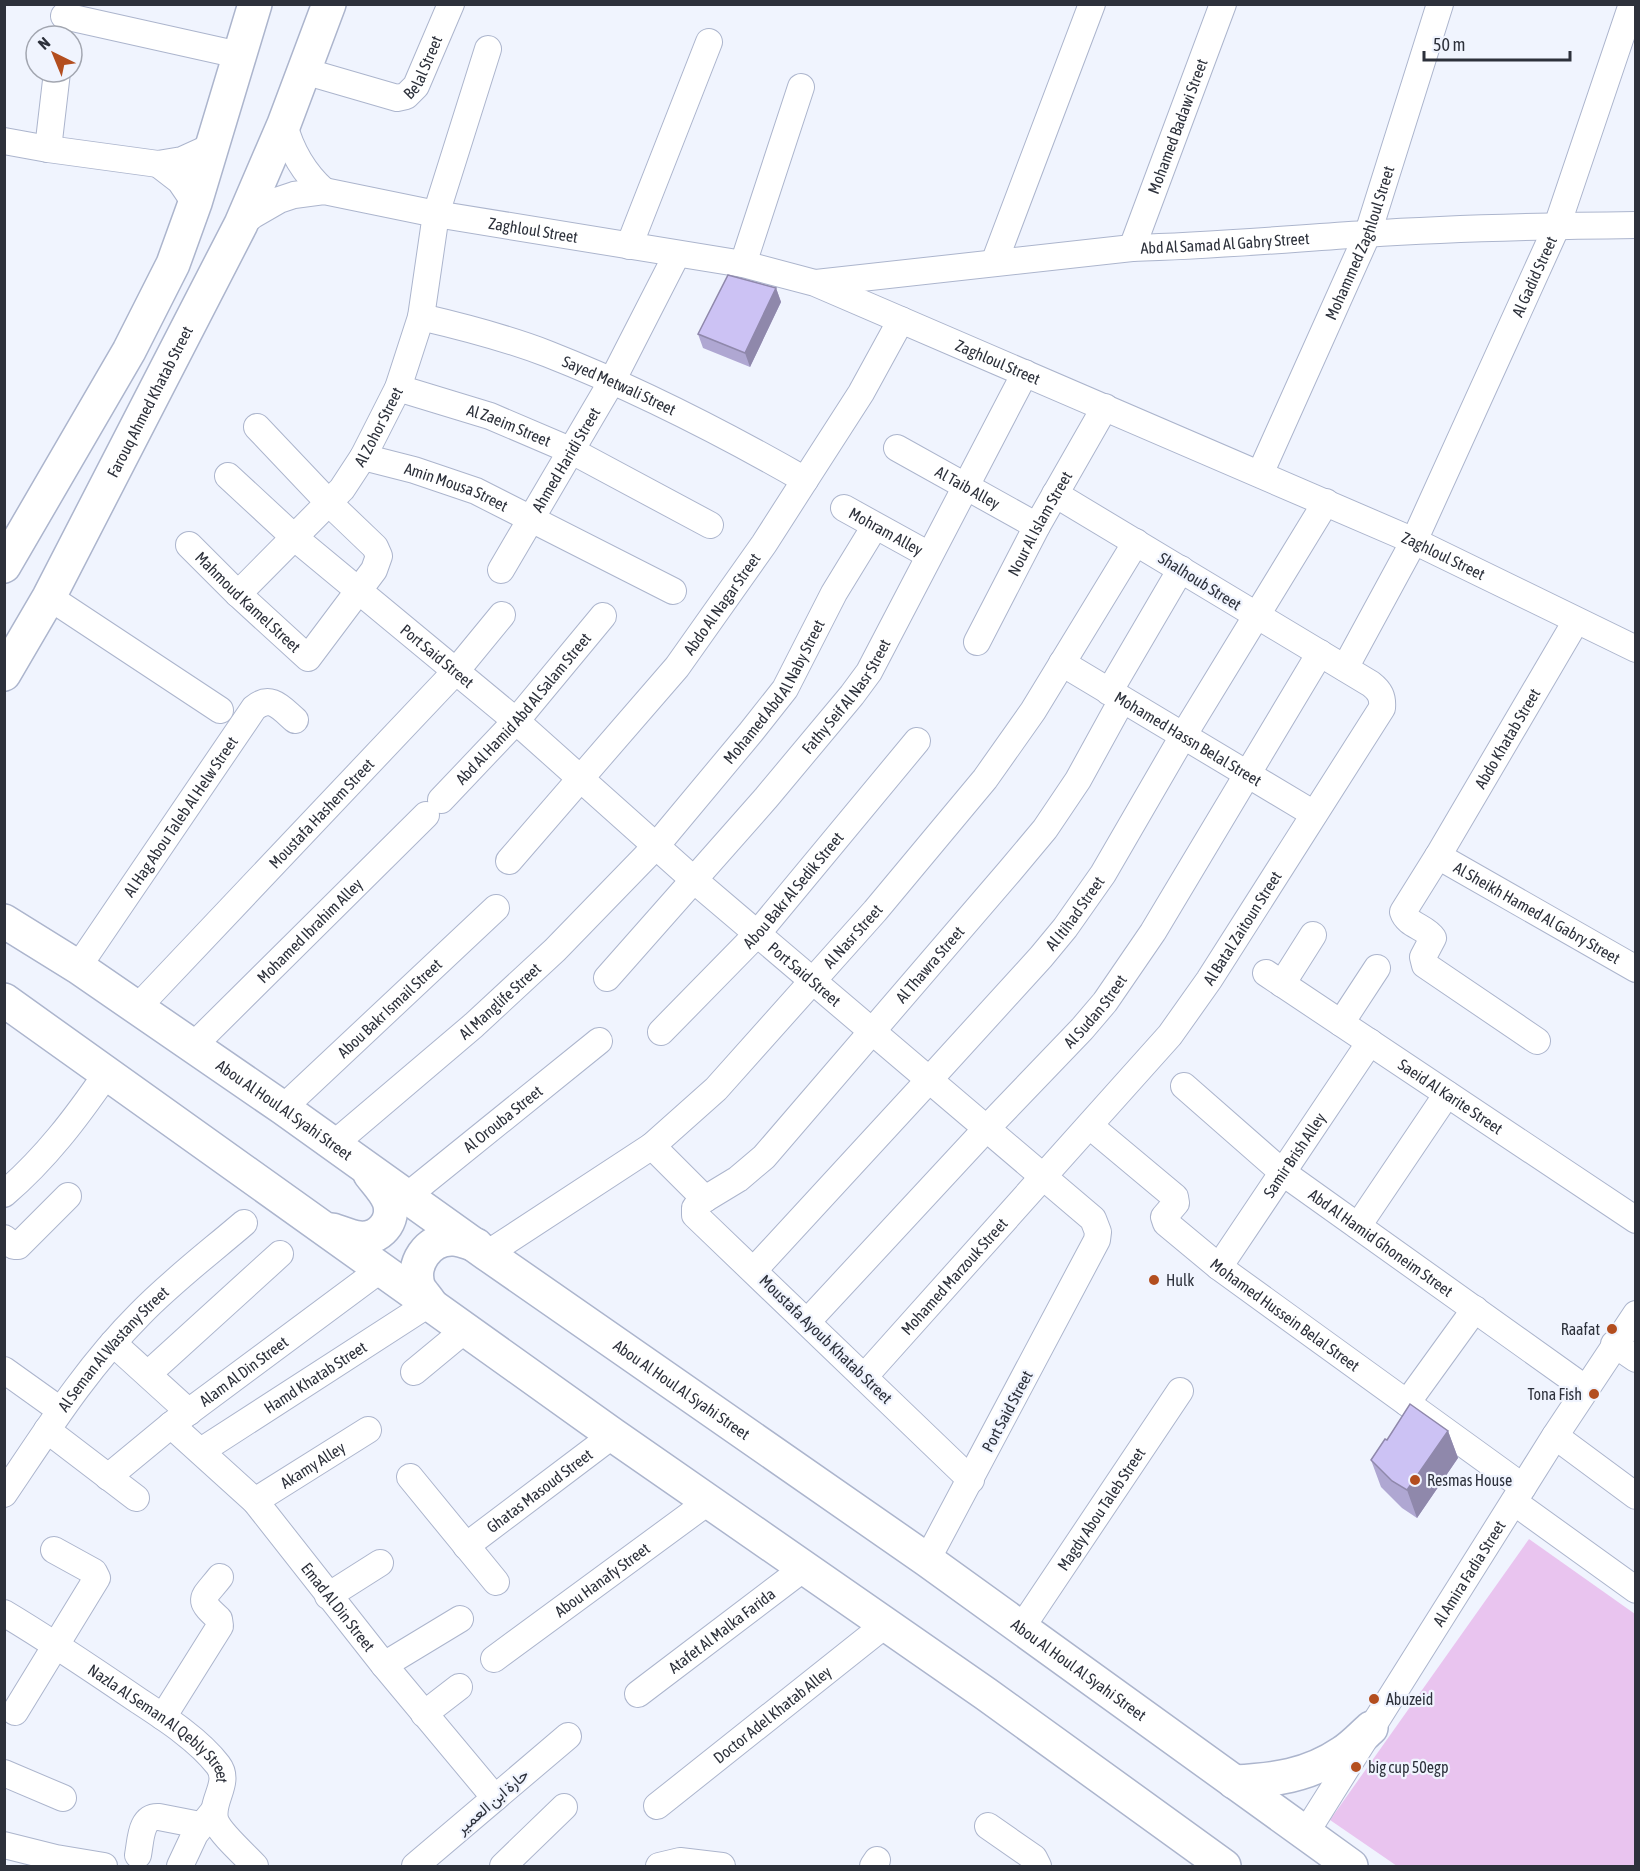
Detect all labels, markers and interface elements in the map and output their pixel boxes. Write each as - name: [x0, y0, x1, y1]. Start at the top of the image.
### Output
- north arrow: [24, 24, 84, 84]
- scale bar: [1424, 24, 1570, 62]
- text: N: [34, 33, 53, 53]
- street label: Belal Street: [400, 33, 446, 102]
- text: 50 m: [1433, 34, 1465, 55]
- street label: Mohamed Badawi Street: [1144, 56, 1211, 196]
- street label: Mohammed Zaghloul Street: [1321, 163, 1398, 322]
- street label: Zaghloul Street: [487, 214, 580, 246]
- street label: Abd Al Samad Al Gabry Street: [1140, 229, 1310, 257]
- street label: Al Gadid Street: [1508, 233, 1560, 320]
- street label: Farouq Ahmed Khatab Street: [103, 323, 196, 480]
- street label: Zaghloul Street: [953, 336, 1043, 388]
- street label: Sayed Metwali Street: [560, 352, 679, 419]
- street label: Al Zohor Street: [350, 384, 406, 470]
- street label: Al Zaeim Street: [465, 401, 554, 450]
- street label: Ahmed Haridi Street: [528, 404, 604, 515]
- street label: Amin Mousa Street: [403, 459, 511, 515]
- street label: Al Taib Alley: [932, 462, 1004, 514]
- street label: Nour Al Islam Street: [1004, 468, 1076, 579]
- street label: Mohram Alley: [846, 504, 926, 560]
- street label: Zaghloul Street: [1399, 528, 1488, 583]
- street label: Mahmoud Kamel Street: [192, 548, 305, 656]
- street label: Shalhoub Street: [1155, 548, 1245, 614]
- street label: Abdo Al Nagar Street: [680, 549, 764, 658]
- street label: Mohamed Abd Al Naby Street: [719, 616, 828, 767]
- street label: Port Said Street: [397, 620, 478, 691]
- street label: Abd Al Hamid Abd Al Salam Street: [452, 629, 595, 788]
- street label: Fathy Seif Al Nasr Street: [798, 636, 894, 757]
- street label: Abdo Khatab Street: [1471, 685, 1544, 792]
- street label: Mohamed Hassn Belal Street: [1111, 688, 1265, 790]
- street label: Al Hag Abou Taleb Al Helw Street: [120, 733, 241, 900]
- street label: Moustafa Hashem Street: [265, 755, 378, 872]
- street label: Abou Bakr Al Sedik Street: [739, 828, 847, 952]
- street label: Al Sheikh Hamed Al Gabry Street: [1451, 858, 1624, 967]
- street label: Al Batal Zaitoun Street: [1199, 868, 1285, 988]
- street label: Al Itihad Street: [1042, 873, 1108, 954]
- street label: Mohamed Ibrahim Alley: [253, 874, 367, 986]
- street label: Al Nasr Street: [820, 900, 886, 971]
- street label: Al Thawra Street: [892, 922, 968, 1006]
- street label: Port Said Street: [765, 938, 845, 1010]
- street label: Abou Bakr Ismail Street: [334, 955, 445, 1061]
- street label: Al Manglife Street: [455, 959, 544, 1043]
- street label: Al Sudan Street: [1060, 971, 1130, 1051]
- street label: Saeid Al Karite Street: [1395, 1055, 1507, 1138]
- street label: Abou Al Houl Al Syahi Street: [213, 1056, 356, 1164]
- street label: Al Orouba Street: [460, 1081, 546, 1156]
- street label: Samir Brish Alley: [1259, 1109, 1330, 1201]
- street label: Abd Al Hamid Ghoneim Street: [1305, 1185, 1457, 1300]
- street label: Mohamed Marzouk Street: [897, 1214, 1011, 1338]
- street label: Mohamed Hussein Belal Street: [1207, 1255, 1363, 1375]
- street label: Moustafa Ayoub Khatab Street: [755, 1271, 896, 1408]
- place label: Hulk: [1166, 1271, 1194, 1289]
- marker: Hulk: [1147, 1273, 1161, 1287]
- street label: Al Seman Al Wastany Street: [54, 1282, 172, 1415]
- place label: Raafat: [1561, 1320, 1600, 1338]
- marker: Raafat: [1605, 1322, 1619, 1336]
- street label: Alam Al Din Street: [196, 1332, 291, 1410]
- street label: Abou Al Houl Al Syahi Street: [610, 1336, 754, 1443]
- street label: Hamd Khatab Street: [261, 1337, 370, 1417]
- street label: Port Said Street: [978, 1367, 1036, 1455]
- place label: Tona Fish: [1527, 1385, 1582, 1403]
- marker: Tona Fish: [1587, 1387, 1601, 1401]
- street label: Akamy Alley: [277, 1438, 349, 1492]
- street label: Magdy Abou Taleb Street: [1054, 1444, 1149, 1574]
- street label: Ghatas Masoud Street: [483, 1445, 596, 1536]
- place label: Resmas House: [1427, 1471, 1512, 1489]
- marker: Resmas House: [1408, 1473, 1422, 1487]
- street label: Al Amira Fadia Street: [1429, 1517, 1509, 1629]
- street label: Abou Hanafy Street: [551, 1539, 653, 1620]
- street label: Emad Al Din Street: [298, 1559, 379, 1655]
- street label: Atafet Al Malka Farida: [665, 1584, 778, 1677]
- street label: Abou Al Houl Al Syahi Street: [1008, 1615, 1150, 1724]
- street label: Nazla Al Seman Al Qebly Street: [85, 1660, 232, 1784]
- street label: Doctor Adel Khatab Alley: [710, 1662, 836, 1767]
- place label: Abuzeid: [1386, 1690, 1433, 1708]
- marker: Abuzeid: [1367, 1692, 1381, 1706]
- place label: big cup 50egp: [1368, 1758, 1449, 1777]
- marker: big cup 50egp: [1349, 1760, 1363, 1774]
- street label: حارة ابن العمير: [451, 1764, 533, 1840]

